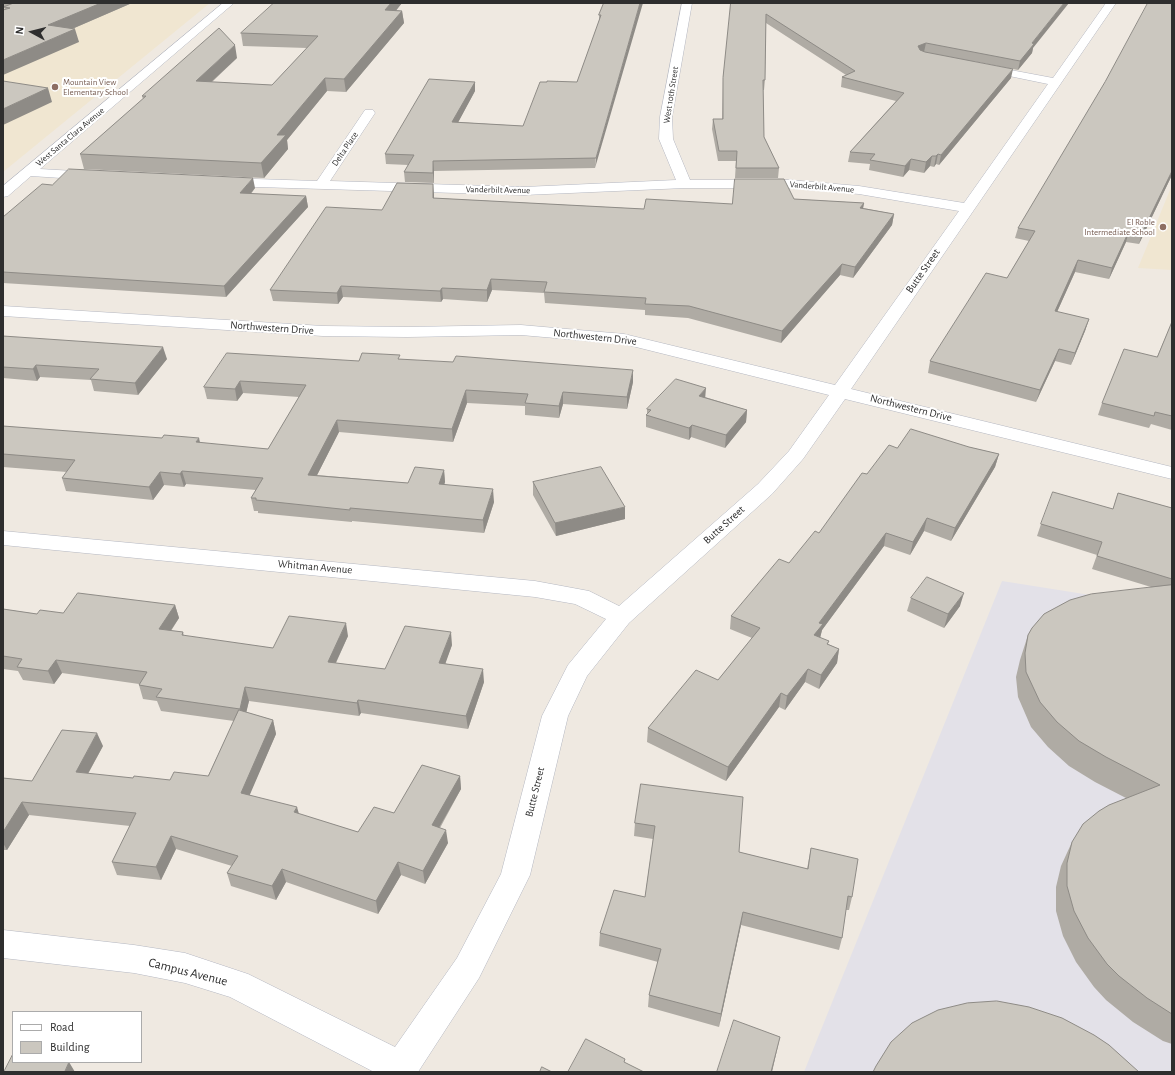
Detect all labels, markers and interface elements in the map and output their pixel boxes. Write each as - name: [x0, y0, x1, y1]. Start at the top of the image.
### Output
- north arrow: [12, 12, 52, 52]
- text: N: [14, 26, 26, 35]
- street label: West 10th Street: [661, 66, 681, 124]
- place label: Mountain View Elementary School: [63, 77, 128, 98]
- marker: Mountain View Elementary School: [50, 82, 60, 92]
- street label: West Santa Clara Avenue: [33, 105, 107, 169]
- street label: Delta Place: [330, 130, 360, 168]
- street label: Vanderbilt Avenue: [789, 179, 855, 195]
- street label: Vanderbilt Avenue: [466, 184, 530, 196]
- place label: El Roble Intermediate School: [1084, 217, 1155, 238]
- marker: El Roble Intermediate School: [1158, 222, 1168, 232]
- street label: Butte Street: [903, 246, 943, 296]
- street label: Northwestern Drive: [230, 318, 314, 338]
- street label: Northwestern Drive: [553, 326, 637, 348]
- street label: Northwestern Drive: [869, 391, 953, 425]
- street label: Butte Street: [701, 503, 747, 547]
- street label: Whitman Avenue: [277, 557, 353, 577]
- street label: Butte Street: [522, 766, 548, 818]
- street label: Campus Avenue: [147, 955, 229, 989]
- legend: [12, 1011, 142, 1063]
- text: Road: [50, 1021, 74, 1033]
- text: Building: [50, 1041, 90, 1053]

